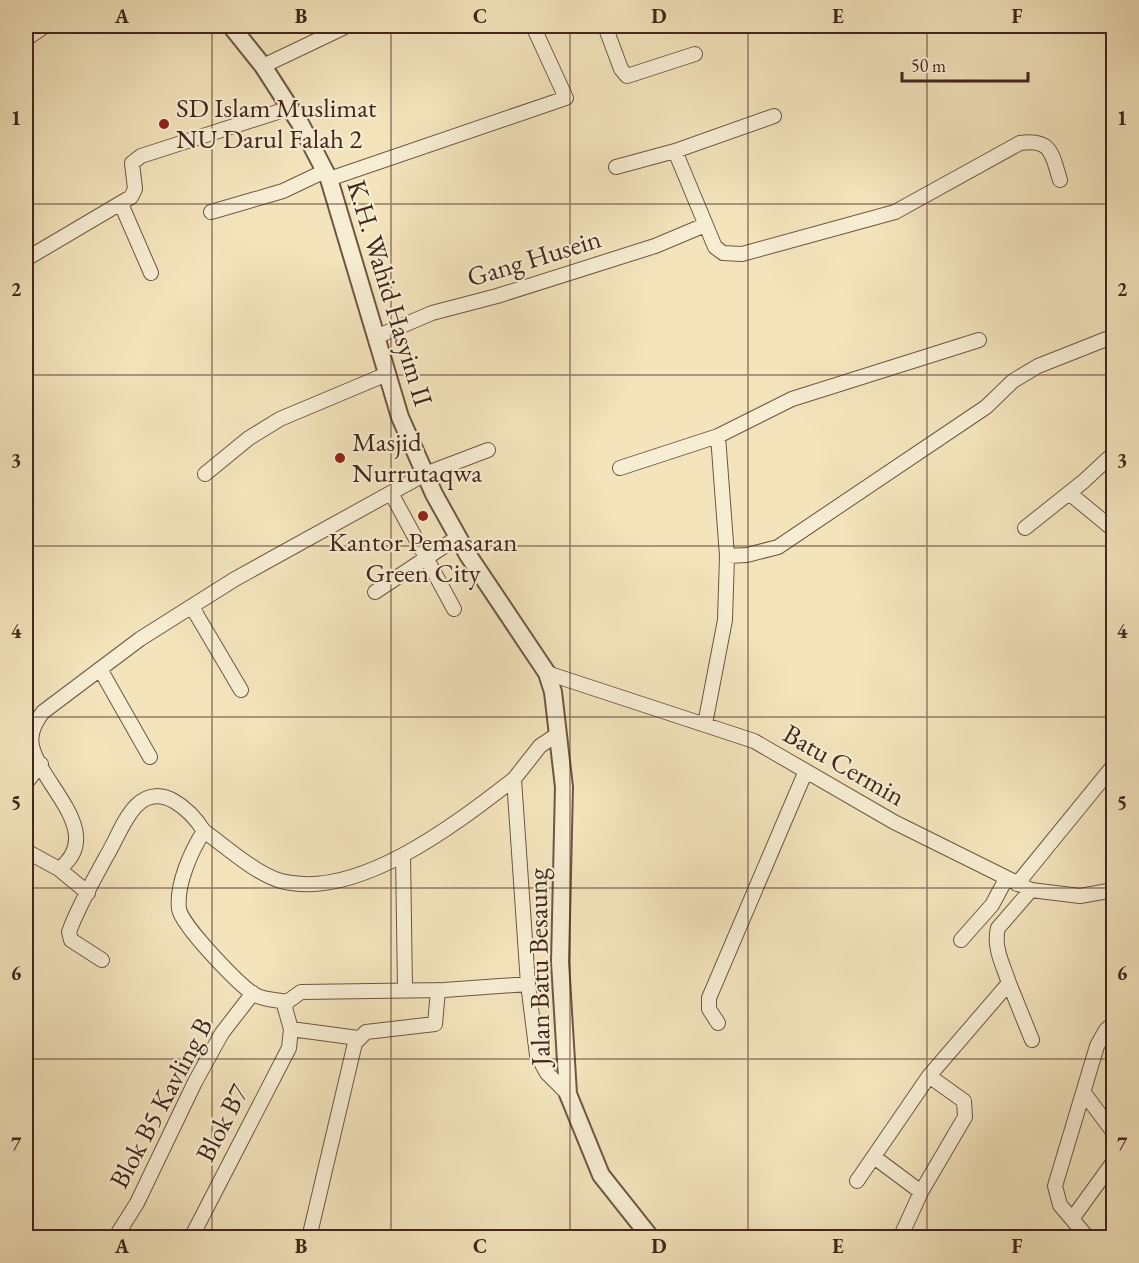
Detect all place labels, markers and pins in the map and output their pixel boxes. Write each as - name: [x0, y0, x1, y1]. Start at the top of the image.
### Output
- place label: SD Islam Muslimat NU Darul Falah 2: [176, 90, 377, 156]
- marker: SD Islam Muslimat NU Darul Falah 2: [157, 117, 171, 131]
- place label: Masjid Nurrutaqwa: [352, 424, 482, 490]
- marker: Masjid Nurrutaqwa: [333, 451, 347, 465]
- marker: Kantor Pemasaran Green City: [416, 509, 430, 523]
- place label: Kantor Pemasaran Green City: [328, 524, 518, 590]

